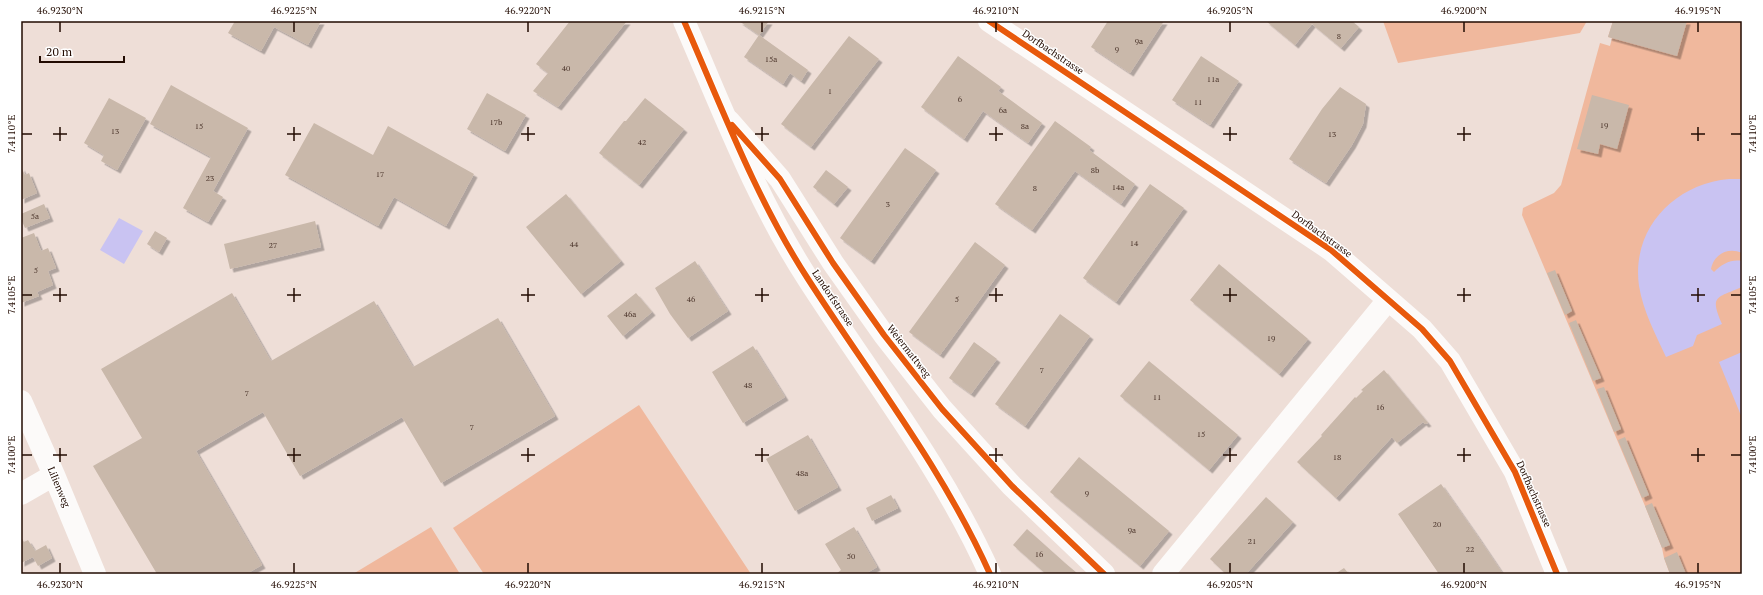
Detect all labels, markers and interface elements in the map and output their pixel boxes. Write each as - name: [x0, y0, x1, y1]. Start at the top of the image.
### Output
- text: 46.9230°N: [37, 4, 84, 17]
- text: 46.9225°N: [271, 4, 318, 17]
- text: 46.9220°N: [505, 4, 552, 17]
- text: 46.9215°N: [739, 4, 786, 17]
- text: 46.9210°N: [973, 4, 1020, 17]
- text: 46.9205°N: [1207, 4, 1254, 17]
- text: 46.9200°N: [1441, 4, 1488, 17]
- text: 46.9195°N: [1675, 4, 1722, 17]
- street label: Dorfbachstrasse: [1020, 27, 1086, 77]
- house number: 8: [1337, 31, 1341, 41]
- house number: 9a: [1135, 36, 1143, 46]
- scale bar: [40, 38, 124, 64]
- text: 20 m: [46, 44, 73, 59]
- house number: 9: [1115, 44, 1119, 54]
- house number: 15a: [765, 54, 777, 64]
- house number: 40: [562, 63, 570, 73]
- house number: 11a: [1207, 74, 1219, 84]
- house number: 1: [828, 86, 832, 96]
- house number: 6: [958, 94, 963, 104]
- house number: 11: [1194, 97, 1202, 107]
- house number: 6a: [999, 105, 1007, 115]
- text: 7.4110°E: [5, 115, 18, 153]
- text: 7.4110°E: [1746, 115, 1759, 153]
- house number: 17b: [490, 117, 503, 127]
- house number: 19: [1600, 120, 1608, 130]
- house number: 15: [195, 121, 203, 131]
- house number: 8a: [1021, 121, 1029, 131]
- house number: 13: [111, 126, 119, 136]
- house number: 13: [1328, 129, 1336, 139]
- house number: 42: [638, 137, 646, 147]
- house number: 8b: [1091, 165, 1100, 175]
- house number: 17: [376, 169, 384, 179]
- house number: 23: [206, 173, 214, 183]
- house number: 14a: [1112, 182, 1124, 192]
- house number: 8: [1033, 183, 1037, 193]
- house number: 3: [886, 199, 890, 209]
- street label: Dorfbachstrasse: [1289, 208, 1355, 260]
- house number: 5a: [31, 211, 39, 221]
- house number: 14: [1130, 238, 1139, 248]
- house number: 44: [570, 239, 579, 249]
- house number: 27: [269, 240, 277, 250]
- house number: 5: [34, 265, 38, 275]
- street label: Landorfstrasse: [809, 267, 857, 329]
- text: 7.4105°E: [5, 276, 18, 314]
- text: 7.4105°E: [1746, 276, 1759, 314]
- house number: 46: [687, 294, 696, 304]
- house number: 5: [955, 294, 959, 304]
- house number: 46a: [624, 309, 636, 319]
- street label: Weiermattweg: [884, 322, 934, 381]
- house number: 19: [1267, 333, 1275, 343]
- house number: 7: [1040, 365, 1044, 375]
- house number: 48: [744, 380, 752, 390]
- house number: 7: [245, 388, 249, 398]
- house number: 11: [1153, 392, 1161, 402]
- house number: 16: [1376, 402, 1385, 412]
- house number: 7: [470, 422, 474, 432]
- house number: 15: [1197, 429, 1205, 439]
- text: 7.4100°E: [5, 436, 18, 474]
- text: 7.4100°E: [1746, 436, 1759, 474]
- house number: 18: [1333, 452, 1341, 462]
- street label: Dorfbachstrasse: [1514, 459, 1554, 529]
- street label: Lilienweg: [45, 465, 74, 510]
- house number: 48a: [796, 468, 808, 478]
- house number: 9: [1085, 488, 1089, 498]
- house number: 20: [1433, 519, 1441, 529]
- house number: 9a: [1128, 525, 1136, 535]
- house number: 21: [1248, 536, 1256, 546]
- house number: 22: [1466, 544, 1474, 554]
- house number: 16: [1035, 549, 1044, 559]
- house number: 50: [847, 551, 855, 561]
- text: 46.9230°N: [37, 578, 84, 591]
- text: 46.9225°N: [271, 578, 318, 591]
- text: 46.9220°N: [505, 578, 552, 591]
- text: 46.9215°N: [739, 578, 786, 591]
- text: 46.9210°N: [973, 578, 1020, 591]
- text: 46.9205°N: [1207, 578, 1254, 591]
- text: 46.9200°N: [1441, 578, 1488, 591]
- text: 46.9195°N: [1675, 578, 1722, 591]

